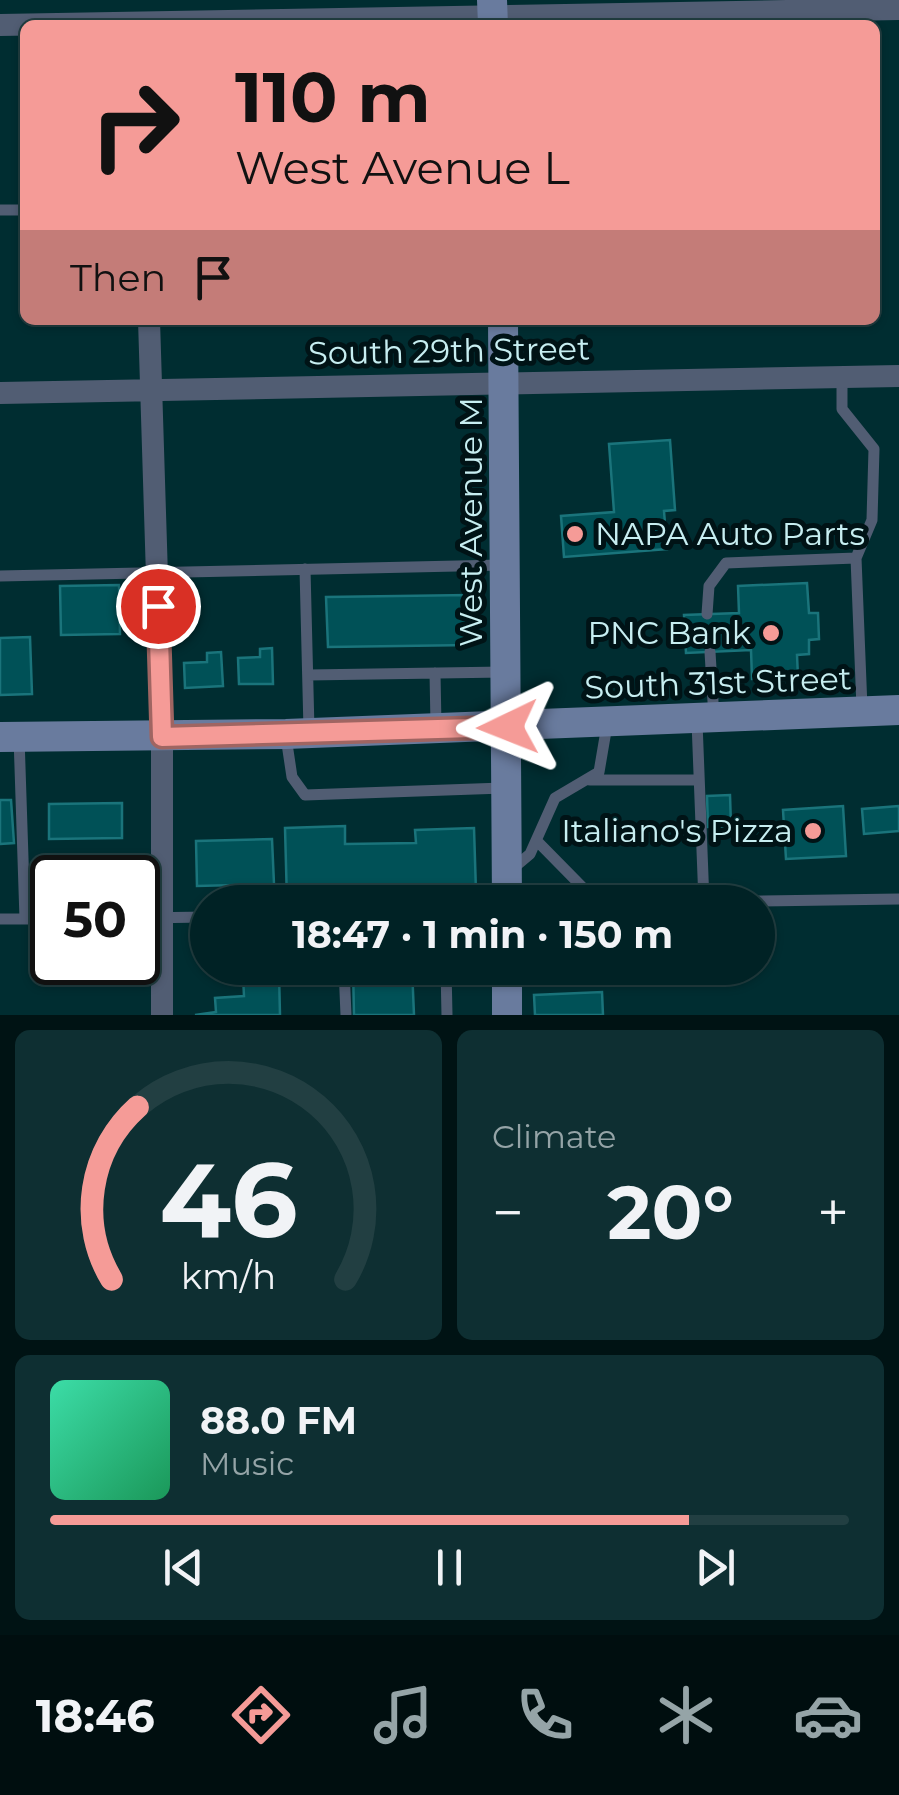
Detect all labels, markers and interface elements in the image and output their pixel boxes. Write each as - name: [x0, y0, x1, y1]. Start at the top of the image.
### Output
- text: 110 m: [235, 54, 431, 140]
- icon: right: [70, 60, 200, 190]
- text: West Avenue L: [235, 140, 570, 195]
- icon: arrive: [186, 250, 241, 305]
- text: Then: [70, 254, 166, 301]
- street label: South 29th Street: [308, 329, 590, 372]
- street label: West Avenue M: [451, 397, 490, 647]
- place label: NAPA Auto Parts: [595, 514, 865, 553]
- marker: NAPA Auto Parts: [564, 523, 586, 545]
- pin: [116, 564, 201, 649]
- icon: arrive: [131, 579, 186, 634]
- place label: PNC Bank: [587, 613, 751, 652]
- marker: PNC Bank: [760, 622, 782, 644]
- street label: South 31st Street: [584, 658, 852, 707]
- position arrow: [456, 675, 560, 779]
- place label: Italiano's Pizza: [561, 811, 793, 850]
- marker: Italiano's Pizza: [802, 820, 824, 842]
- speed limit sign: 50: [30, 855, 160, 985]
- text: 18:47 · 1 min · 150 m: [292, 911, 673, 958]
- text: Climate: [492, 1117, 616, 1156]
- text: 46: [160, 1136, 297, 1263]
- text: 20°: [607, 1166, 734, 1258]
- text: −: [492, 1179, 524, 1246]
- text: +: [817, 1179, 849, 1246]
- text: km/h: [181, 1254, 276, 1298]
- text: 88.0 FM: [200, 1397, 357, 1444]
- text: Music: [200, 1444, 294, 1483]
- icon: previous: [156, 1540, 211, 1595]
- icon: pause: [422, 1540, 477, 1595]
- icon: next: [688, 1540, 743, 1595]
- icon: directions: [226, 1680, 296, 1750]
- icon: music: [368, 1680, 438, 1750]
- icon: phone: [510, 1680, 580, 1750]
- icon: climate: [651, 1680, 721, 1750]
- icon: car: [793, 1680, 863, 1750]
- text: 18:46: [36, 1688, 155, 1743]

